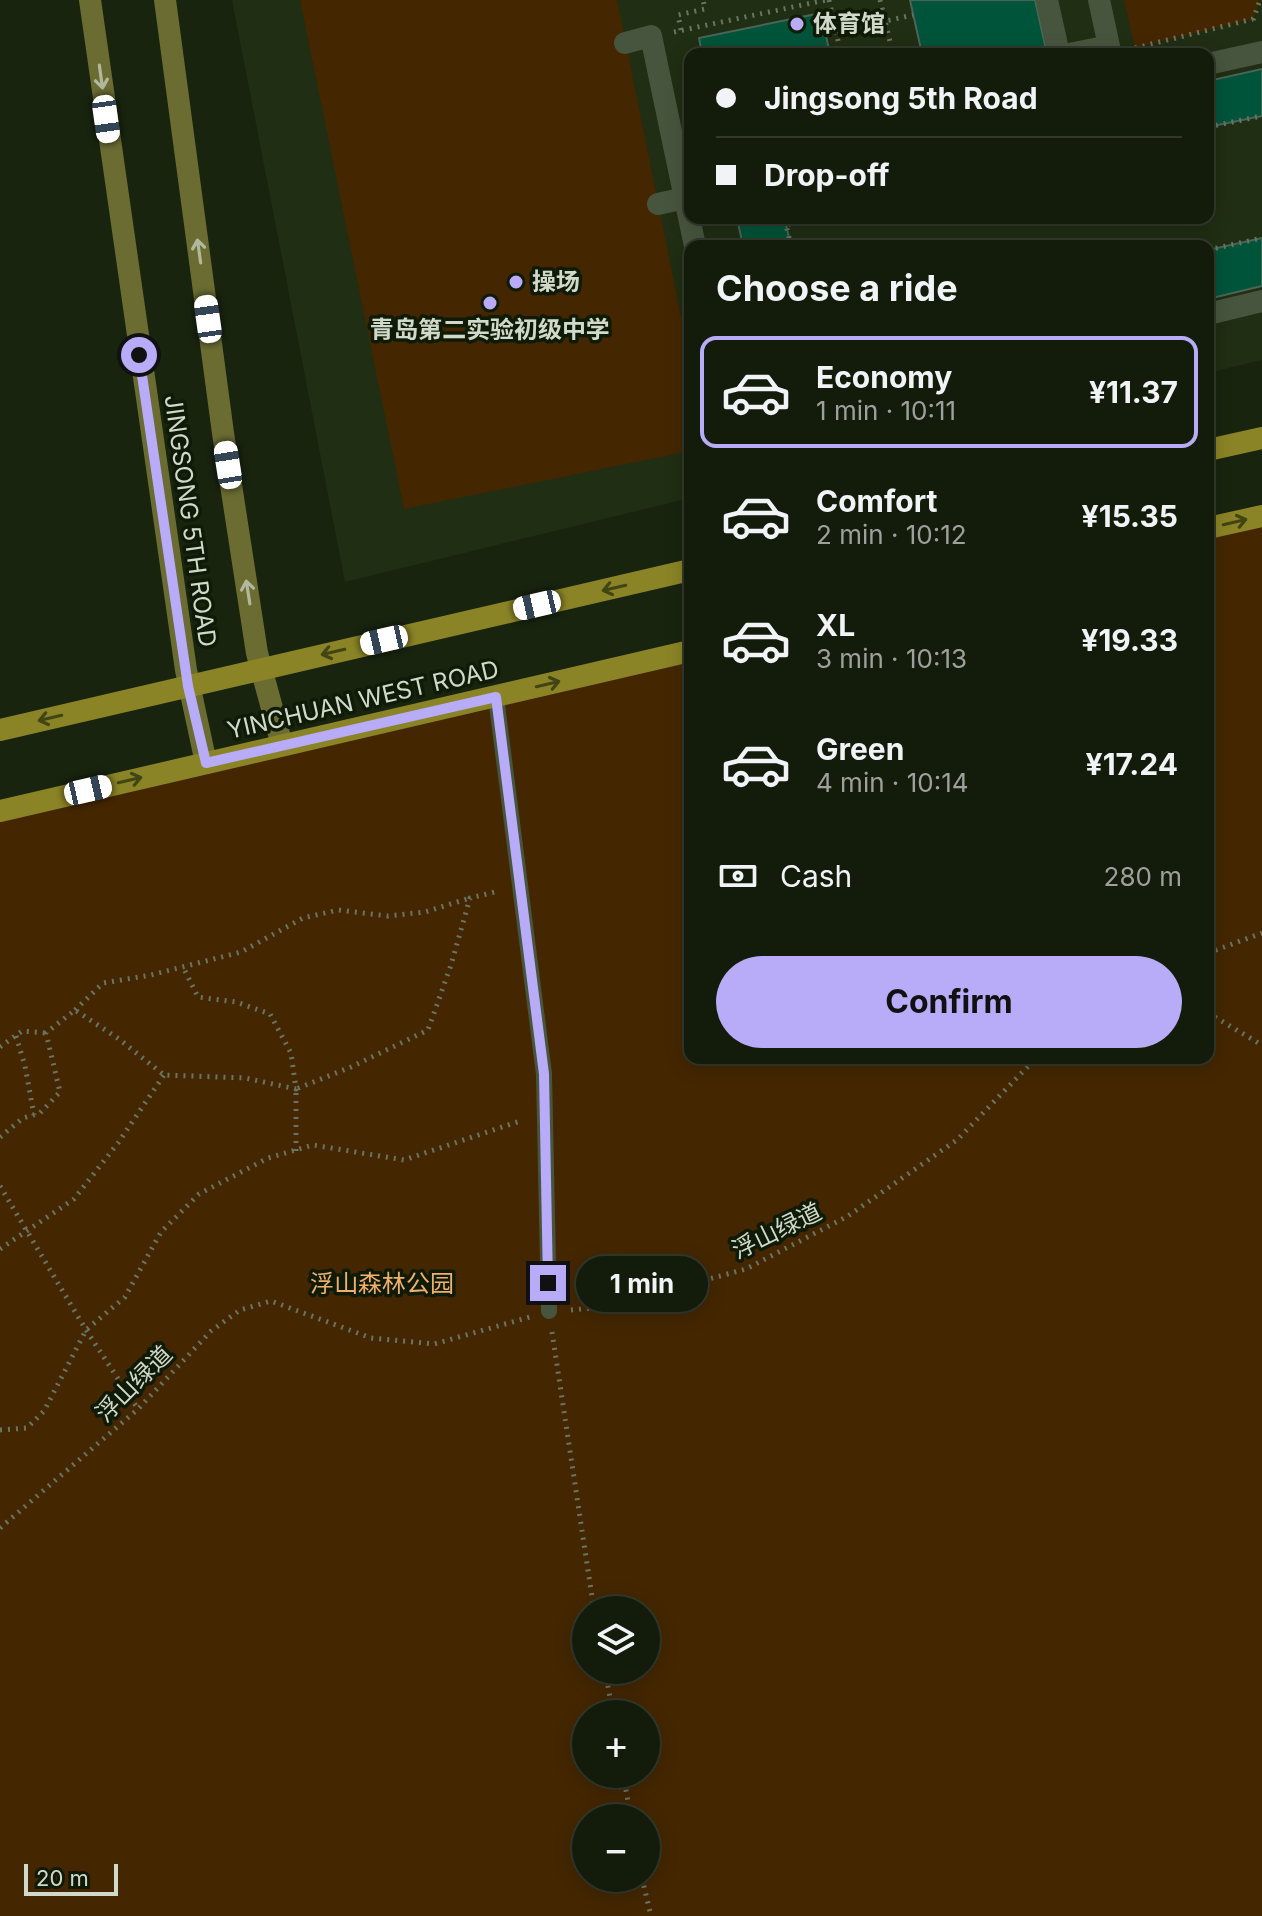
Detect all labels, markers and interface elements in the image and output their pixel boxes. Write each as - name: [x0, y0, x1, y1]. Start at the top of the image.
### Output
- place label: 体育馆: [813, 9, 885, 38]
- marker: 体育馆: [788, 15, 806, 33]
- one-way arrow: [94, 64, 109, 89]
- text: Jingsong 5th Road: [764, 80, 1038, 116]
- car: [91, 94, 121, 144]
- text: Drop-off: [764, 157, 890, 193]
- one-way arrow: [191, 239, 206, 265]
- text: Choose a ride: [716, 266, 958, 310]
- place label: 操场: [532, 267, 580, 296]
- marker: 操场: [507, 273, 525, 291]
- car: [193, 294, 223, 344]
- marker: 青岛第二实验初级中学: [481, 294, 499, 312]
- place label: 青岛第二实验初级中学: [370, 315, 610, 344]
- route start: [121, 337, 157, 373]
- icon: car: [720, 356, 792, 428]
- text: Economy: [816, 359, 952, 395]
- text: ¥11.37: [1089, 374, 1178, 410]
- street label: JINGSONG 5TH ROAD: [158, 393, 223, 649]
- text: 1 min · 10:11: [816, 395, 956, 426]
- car: [212, 439, 244, 491]
- icon: car: [720, 480, 792, 552]
- text: Comfort: [816, 483, 937, 519]
- text: ¥15.35: [1082, 498, 1178, 534]
- one-way arrow: [1222, 514, 1247, 529]
- text: 2 min · 10:12: [816, 519, 967, 550]
- one-way arrow: [239, 580, 254, 605]
- one-way arrow: [602, 581, 627, 596]
- car: [511, 588, 563, 622]
- icon: car: [720, 604, 792, 676]
- text: XL: [816, 607, 855, 643]
- text: ¥19.33: [1081, 622, 1178, 658]
- car: [358, 623, 410, 657]
- text: 3 min · 10:13: [816, 643, 967, 674]
- one-way arrow: [321, 645, 347, 660]
- street label: YINCHUAN WEST ROAD: [224, 654, 501, 745]
- one-way arrow: [534, 676, 560, 691]
- one-way arrow: [37, 711, 63, 726]
- icon: car: [720, 728, 792, 800]
- text: Green: [816, 731, 904, 767]
- text: ¥17.24: [1086, 746, 1178, 782]
- text: 4 min · 10:14: [816, 767, 969, 798]
- one-way arrow: [117, 772, 143, 787]
- car: [62, 773, 114, 807]
- icon: cash: [716, 854, 760, 898]
- text: Cash: [780, 858, 852, 894]
- text: 280 m: [1104, 861, 1182, 892]
- button: Confirm: [716, 956, 1182, 1048]
- street label: 浮山绿道: [727, 1196, 826, 1265]
- callout: 1 min: [576, 1255, 708, 1311]
- route end: [530, 1265, 566, 1301]
- text: 1 min: [610, 1268, 674, 1299]
- park label: 浮山森林公园: [310, 1269, 454, 1298]
- street label: 浮山绿道: [89, 1339, 178, 1428]
- map controls: [572, 1596, 660, 1892]
- button: layers: [572, 1596, 660, 1684]
- button: +: [572, 1700, 660, 1788]
- button: −: [572, 1804, 660, 1892]
- scale bar: [24, 1860, 118, 1896]
- text: 20 m: [36, 1865, 89, 1891]

